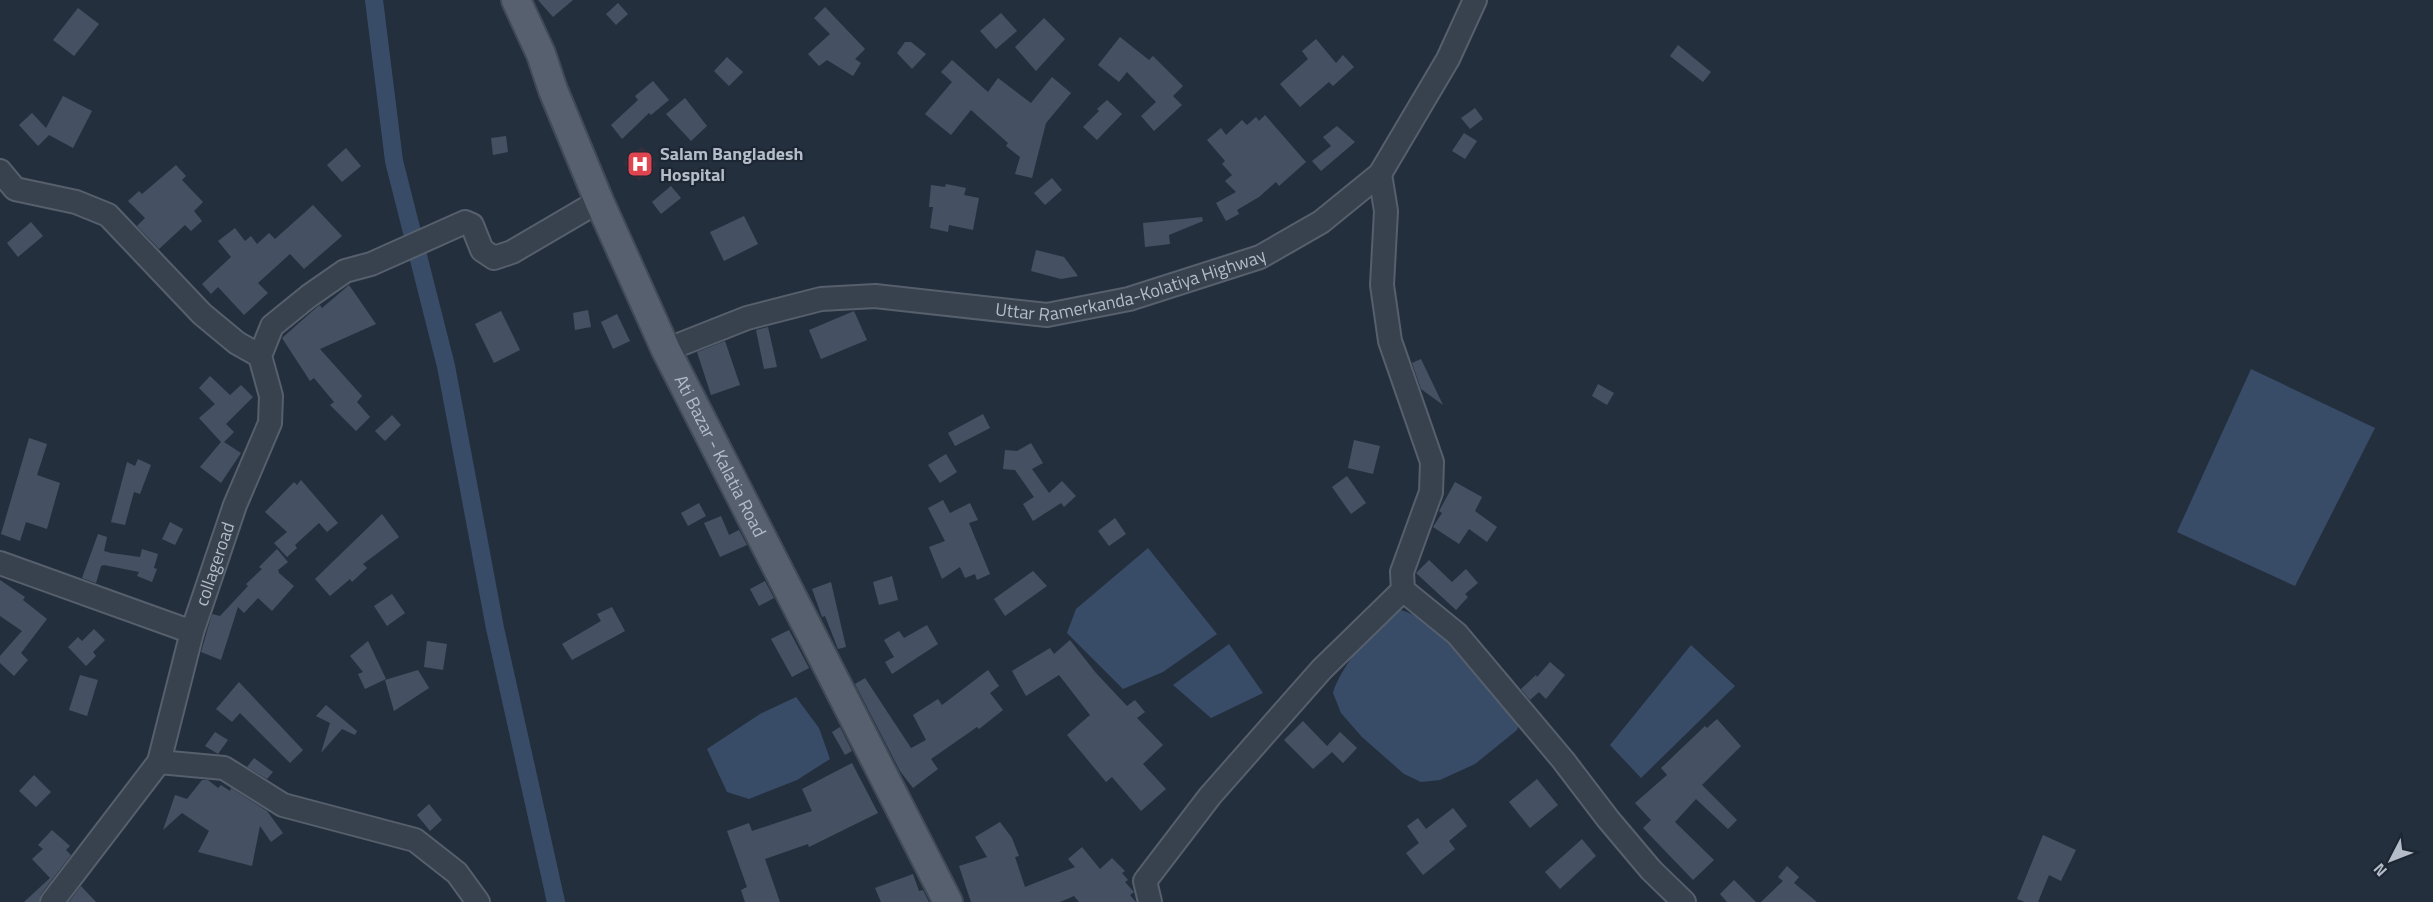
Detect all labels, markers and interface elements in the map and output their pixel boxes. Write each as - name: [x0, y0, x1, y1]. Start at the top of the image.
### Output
- place label: Salam Bangladesh Hospital: [660, 140, 803, 188]
- hospital icon: Salam Bangladesh Hospital: [625, 149, 655, 179]
- street label: Uttar Ramerkanda-Kolatiya Highway: [994, 242, 1272, 328]
- street label: Ati Bazar - Kalatia Road: [668, 370, 773, 542]
- street label: collageroad: [188, 518, 241, 610]
- north arrow: [2361, 830, 2421, 890]
- text: N: [2367, 858, 2392, 882]

